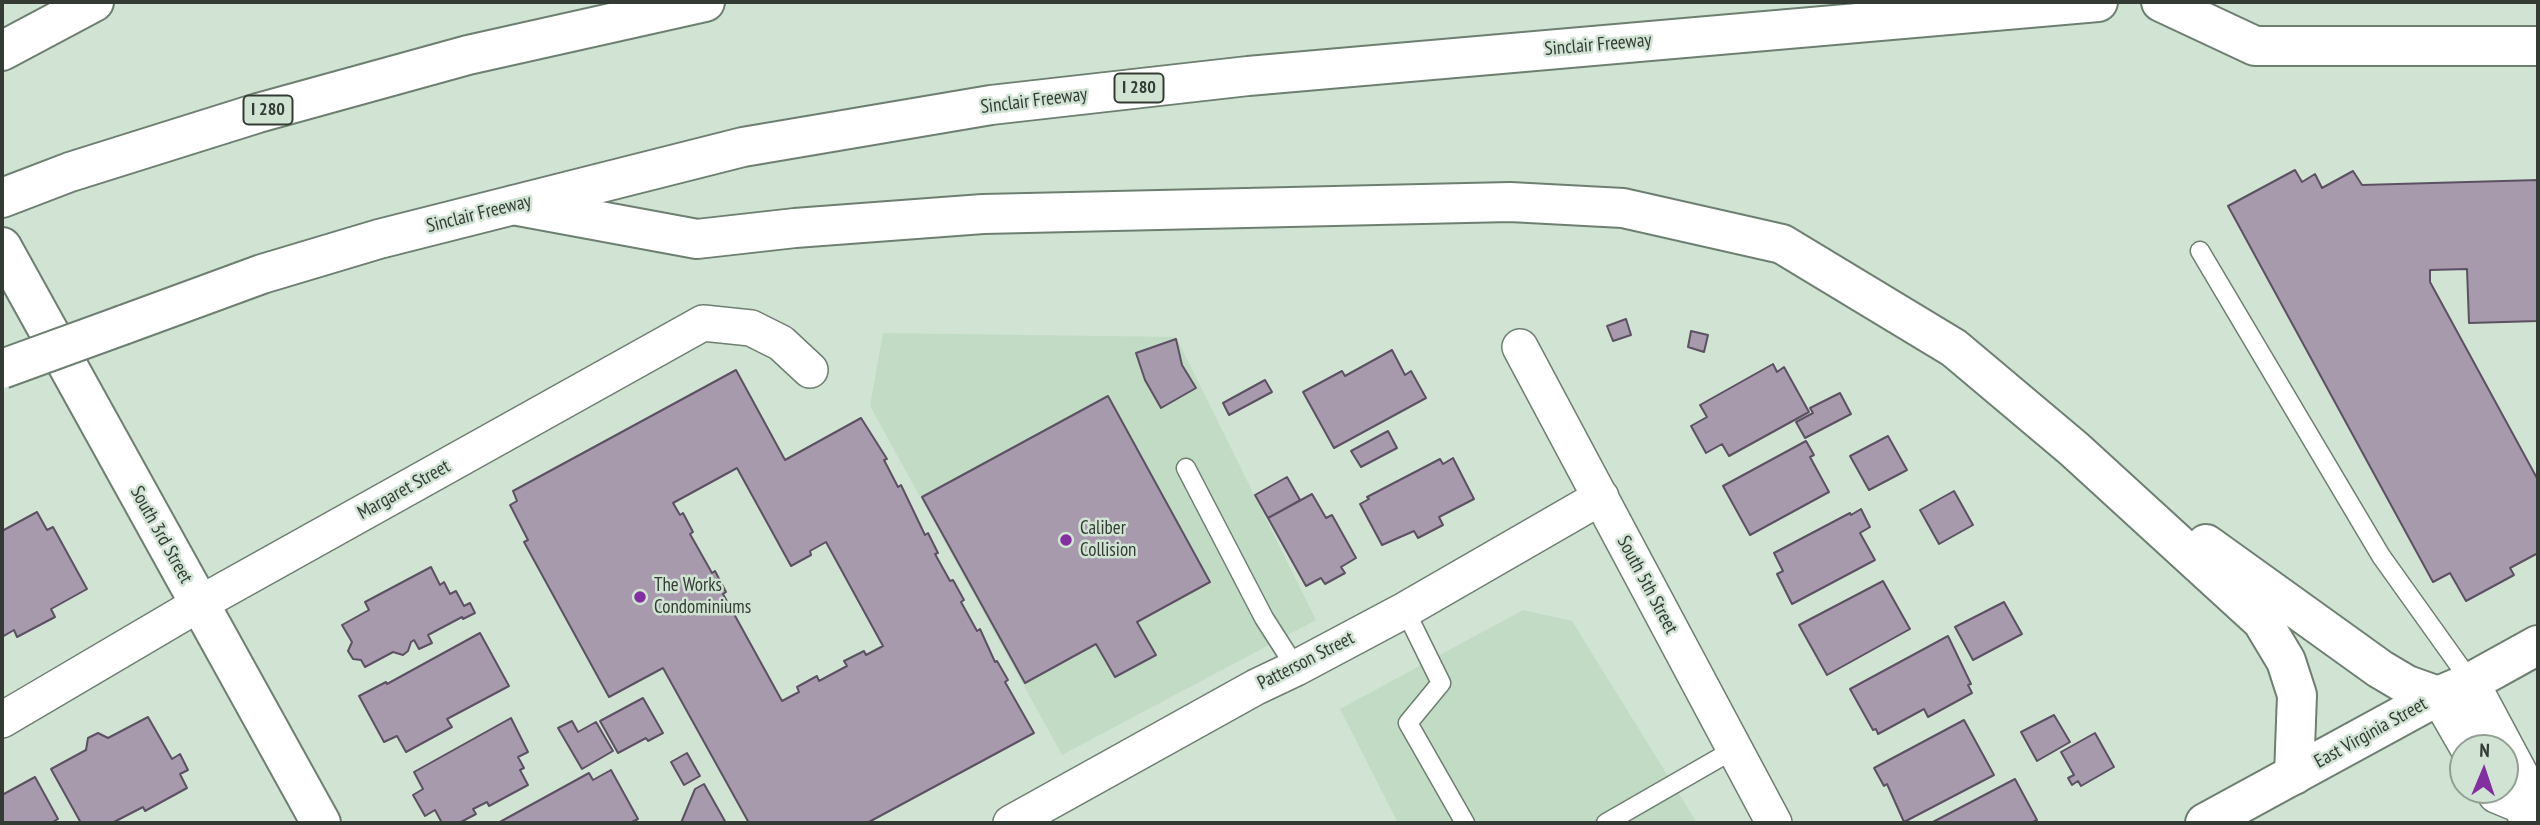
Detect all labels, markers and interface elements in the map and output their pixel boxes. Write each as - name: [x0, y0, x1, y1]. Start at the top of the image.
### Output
- street label: Sinclair Freeway: [1544, 29, 1652, 61]
- road number: I 280: [1114, 74, 1164, 102]
- street label: Sinclair Freeway: [979, 83, 1089, 119]
- road number: I 280: [244, 96, 292, 124]
- street label: Sinclair Freeway: [424, 190, 534, 238]
- street label: Margaret Street: [354, 455, 454, 525]
- street label: South 3rd Street: [125, 482, 197, 588]
- place label: Caliber Collision: [1080, 518, 1136, 562]
- marker: Caliber Collision: [1058, 532, 1074, 548]
- street label: South 5th Street: [1612, 532, 1682, 638]
- place label: The Works Condominiums: [654, 575, 751, 619]
- marker: The Works Condominiums: [632, 589, 648, 605]
- street label: Patterson Street: [1254, 627, 1358, 695]
- street label: East Virginia Street: [2311, 693, 2431, 773]
- north arrow: [2449, 734, 2519, 804]
- text: N: [2479, 738, 2490, 762]

